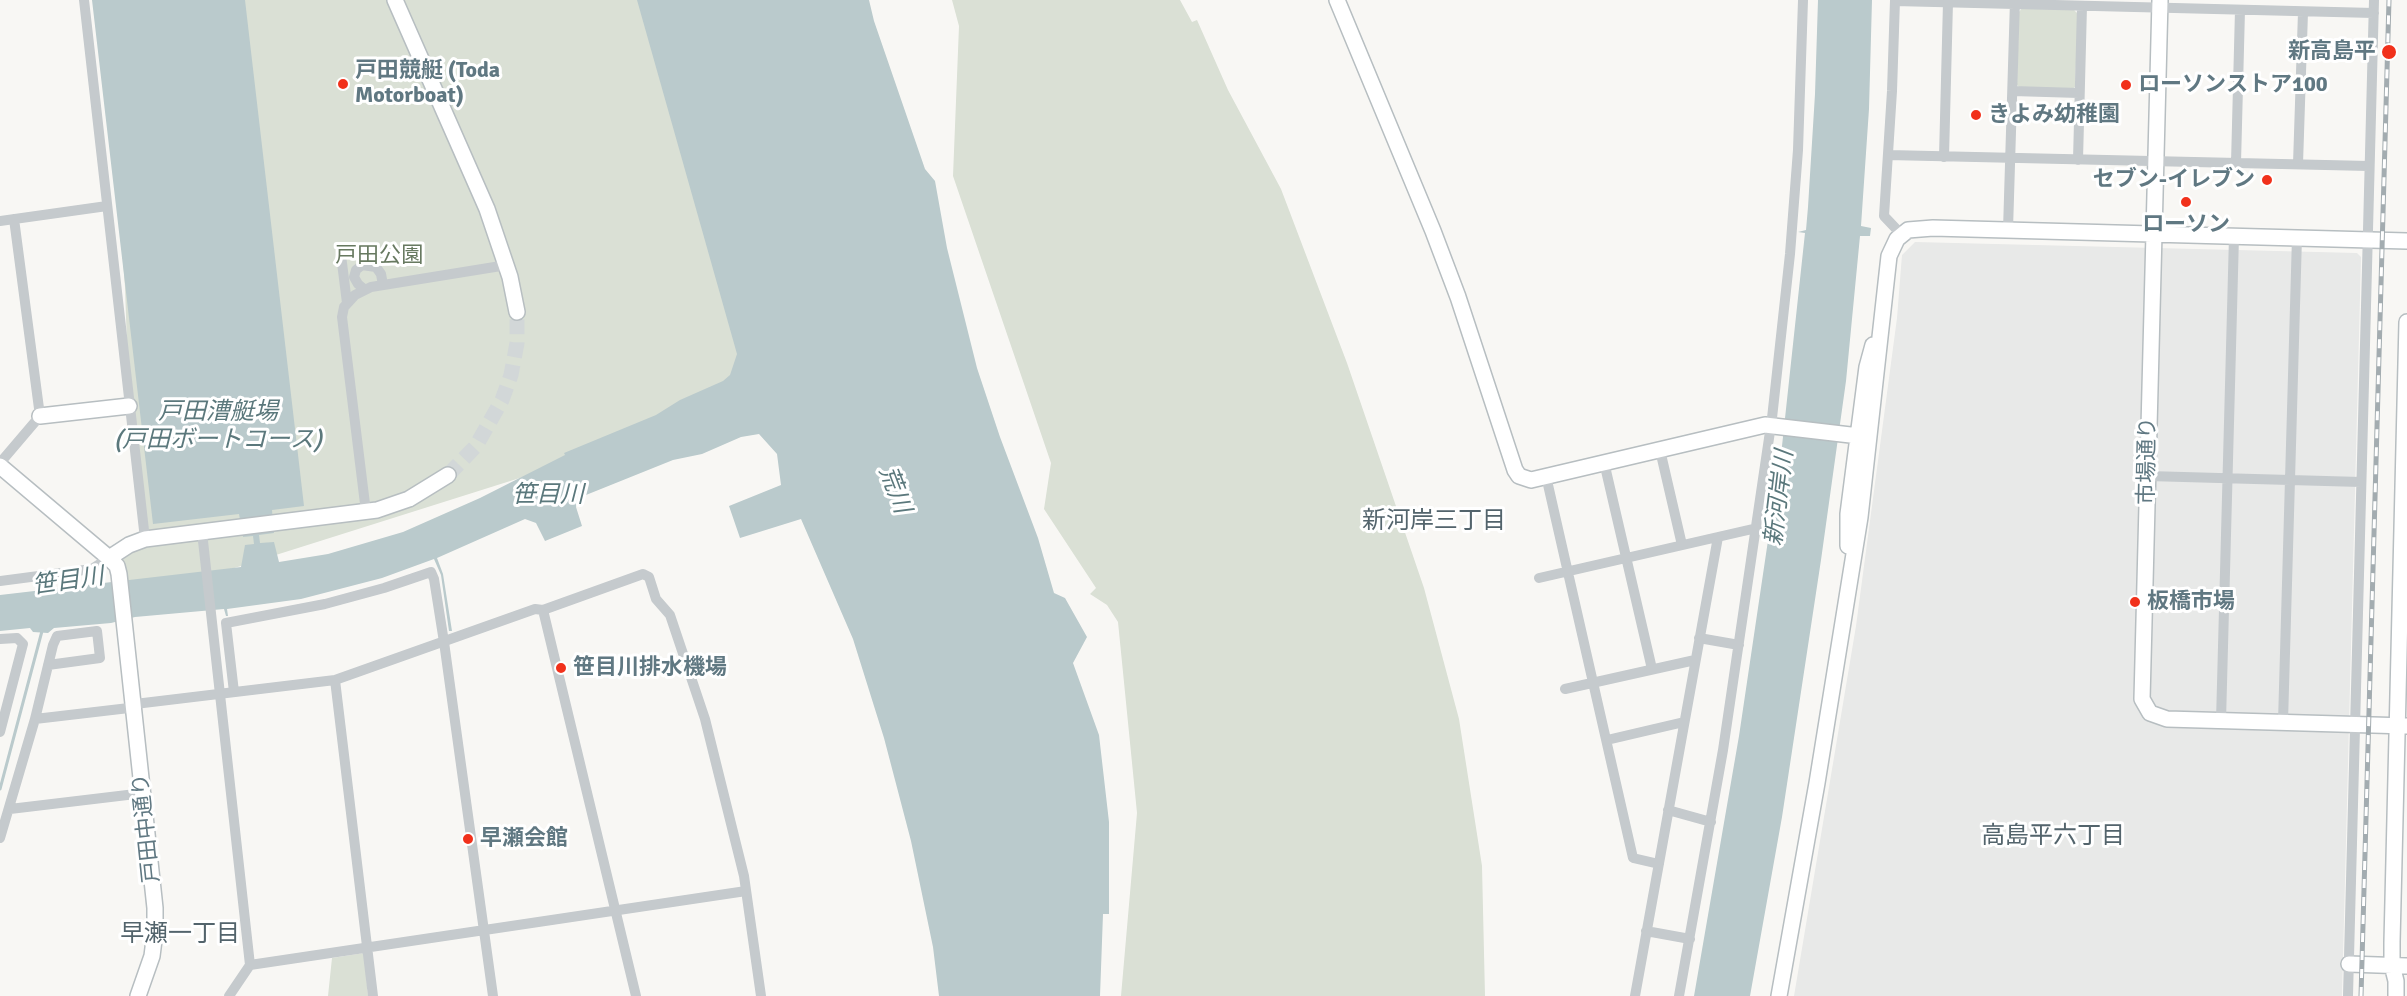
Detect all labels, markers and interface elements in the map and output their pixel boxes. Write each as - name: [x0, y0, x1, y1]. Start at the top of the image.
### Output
- place label: 新高島平: [2288, 39, 2376, 65]
- marker: 新高島平: [2380, 43, 2398, 61]
- place label: 戸田競艇 (Toda Motorboat): [355, 58, 500, 110]
- place label: ローソンストア100: [2138, 72, 2328, 98]
- marker: 戸田競艇 (Toda Motorboat): [336, 77, 350, 91]
- marker: ローソンストア100: [2119, 78, 2133, 92]
- place label: きよみ幼稚園: [1988, 102, 2120, 128]
- marker: きよみ幼稚園: [1969, 108, 1983, 122]
- place label: セブン-イレブン: [2093, 167, 2255, 193]
- marker: セブン-イレブン: [2260, 173, 2274, 187]
- marker: ローソン: [2179, 195, 2193, 209]
- place label: ローソン: [2142, 212, 2230, 238]
- park label: 戸田公園: [335, 243, 423, 269]
- water label: 戸田漕艇場 (戸田ボートコース): [114, 399, 322, 455]
- street label: 市場通り: [2134, 417, 2162, 505]
- water label: 新河岸川: [1760, 449, 1800, 547]
- water label: 荒川: [872, 462, 916, 518]
- water label: 笹目川: [512, 482, 584, 510]
- district label: 新河岸三丁目: [1362, 508, 1506, 536]
- water label: 笹目川: [30, 563, 106, 601]
- place label: 板橋市場: [2147, 589, 2235, 615]
- marker: 板橋市場: [2128, 595, 2142, 609]
- place label: 笹目川排水機場: [573, 655, 727, 681]
- marker: 笹目川排水機場: [554, 661, 568, 675]
- street label: 戸田中通り: [128, 772, 166, 884]
- district label: 高島平六丁目: [1981, 823, 2125, 851]
- place label: 早瀬会館: [480, 826, 568, 852]
- marker: 早瀬会館: [461, 832, 475, 846]
- district label: 早瀬一丁目: [120, 921, 240, 949]

